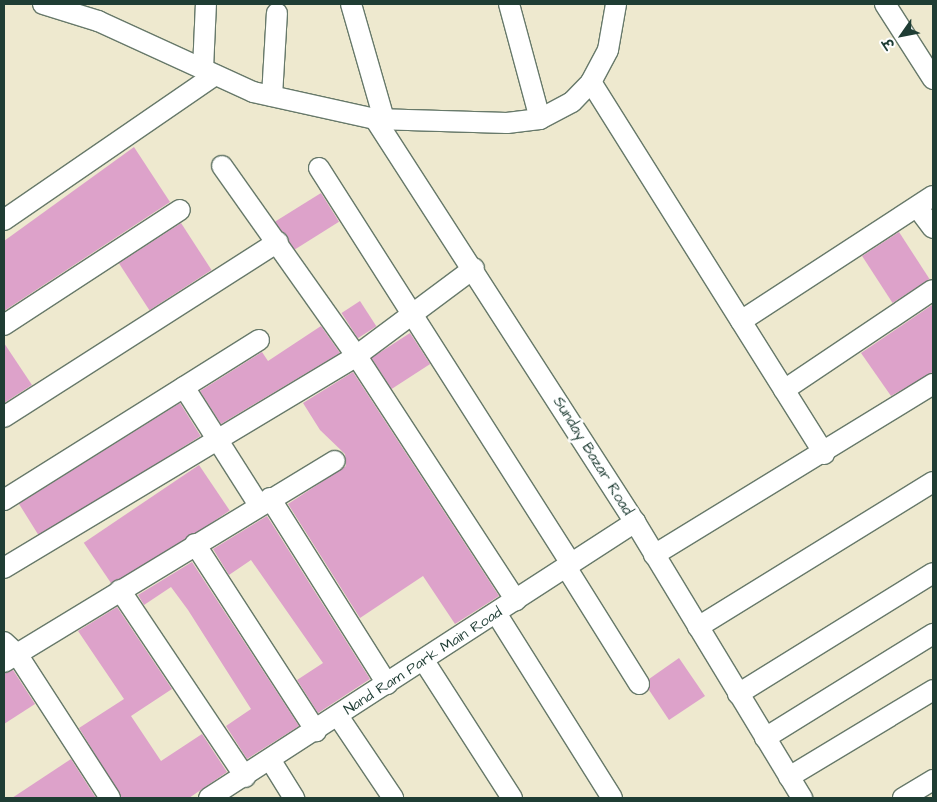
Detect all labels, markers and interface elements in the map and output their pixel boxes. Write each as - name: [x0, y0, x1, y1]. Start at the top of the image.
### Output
- north arrow: [877, 10, 927, 60]
- text: उ: [878, 34, 900, 53]
- street label: Sunday Bazar Road: [549, 393, 637, 519]
- street label: Nand Ram Park Main Road: [340, 603, 506, 719]

